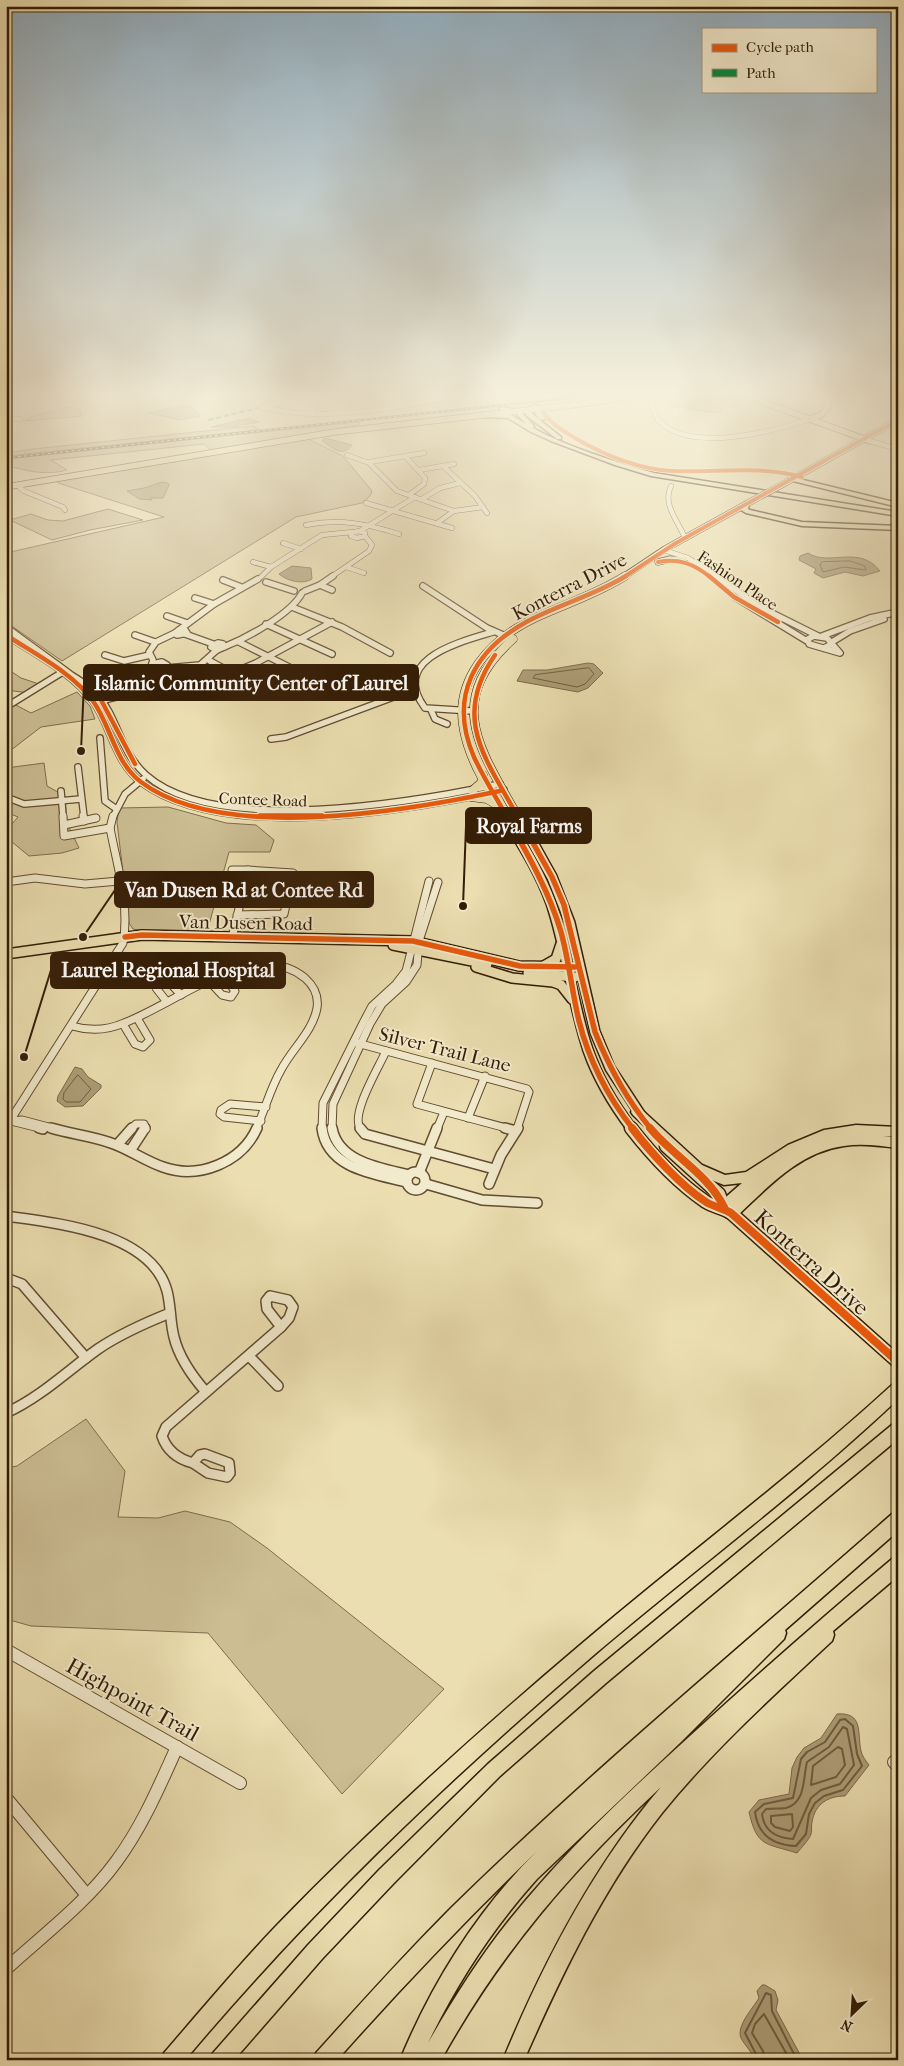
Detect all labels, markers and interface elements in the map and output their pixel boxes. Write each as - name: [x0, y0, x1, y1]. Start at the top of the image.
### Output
- legend: [702, 28, 876, 92]
- text: Cycle path: [746, 38, 814, 56]
- text: Path: [746, 64, 776, 82]
- street label: Fashion Place: [694, 547, 781, 614]
- street label: Konterra Drive: [509, 549, 630, 625]
- callout: Islamic Community Center of Laurel: [84, 665, 418, 700]
- text: Islamic Community Center of Laurel: [94, 672, 409, 695]
- street label: Contee Road: [218, 788, 308, 811]
- callout: Royal Farms: [466, 808, 591, 843]
- text: Royal Farms: [476, 815, 582, 838]
- callout: Van Dusen Rd at Contee Rd: [115, 872, 373, 907]
- text: Van Dusen Rd at Contee Rd: [124, 879, 364, 902]
- street label: Van Dusen Road: [178, 911, 314, 935]
- callout: Laurel Regional Hospital: [51, 953, 285, 988]
- text: Laurel Regional Hospital: [61, 959, 275, 982]
- street label: Silver Trail Lane: [377, 1023, 513, 1077]
- street label: Konterra Drive: [749, 1204, 874, 1321]
- street label: Highpoint Trail: [61, 1653, 204, 1747]
- north arrow: [826, 1988, 876, 2038]
- text: N: [838, 2015, 855, 2035]

